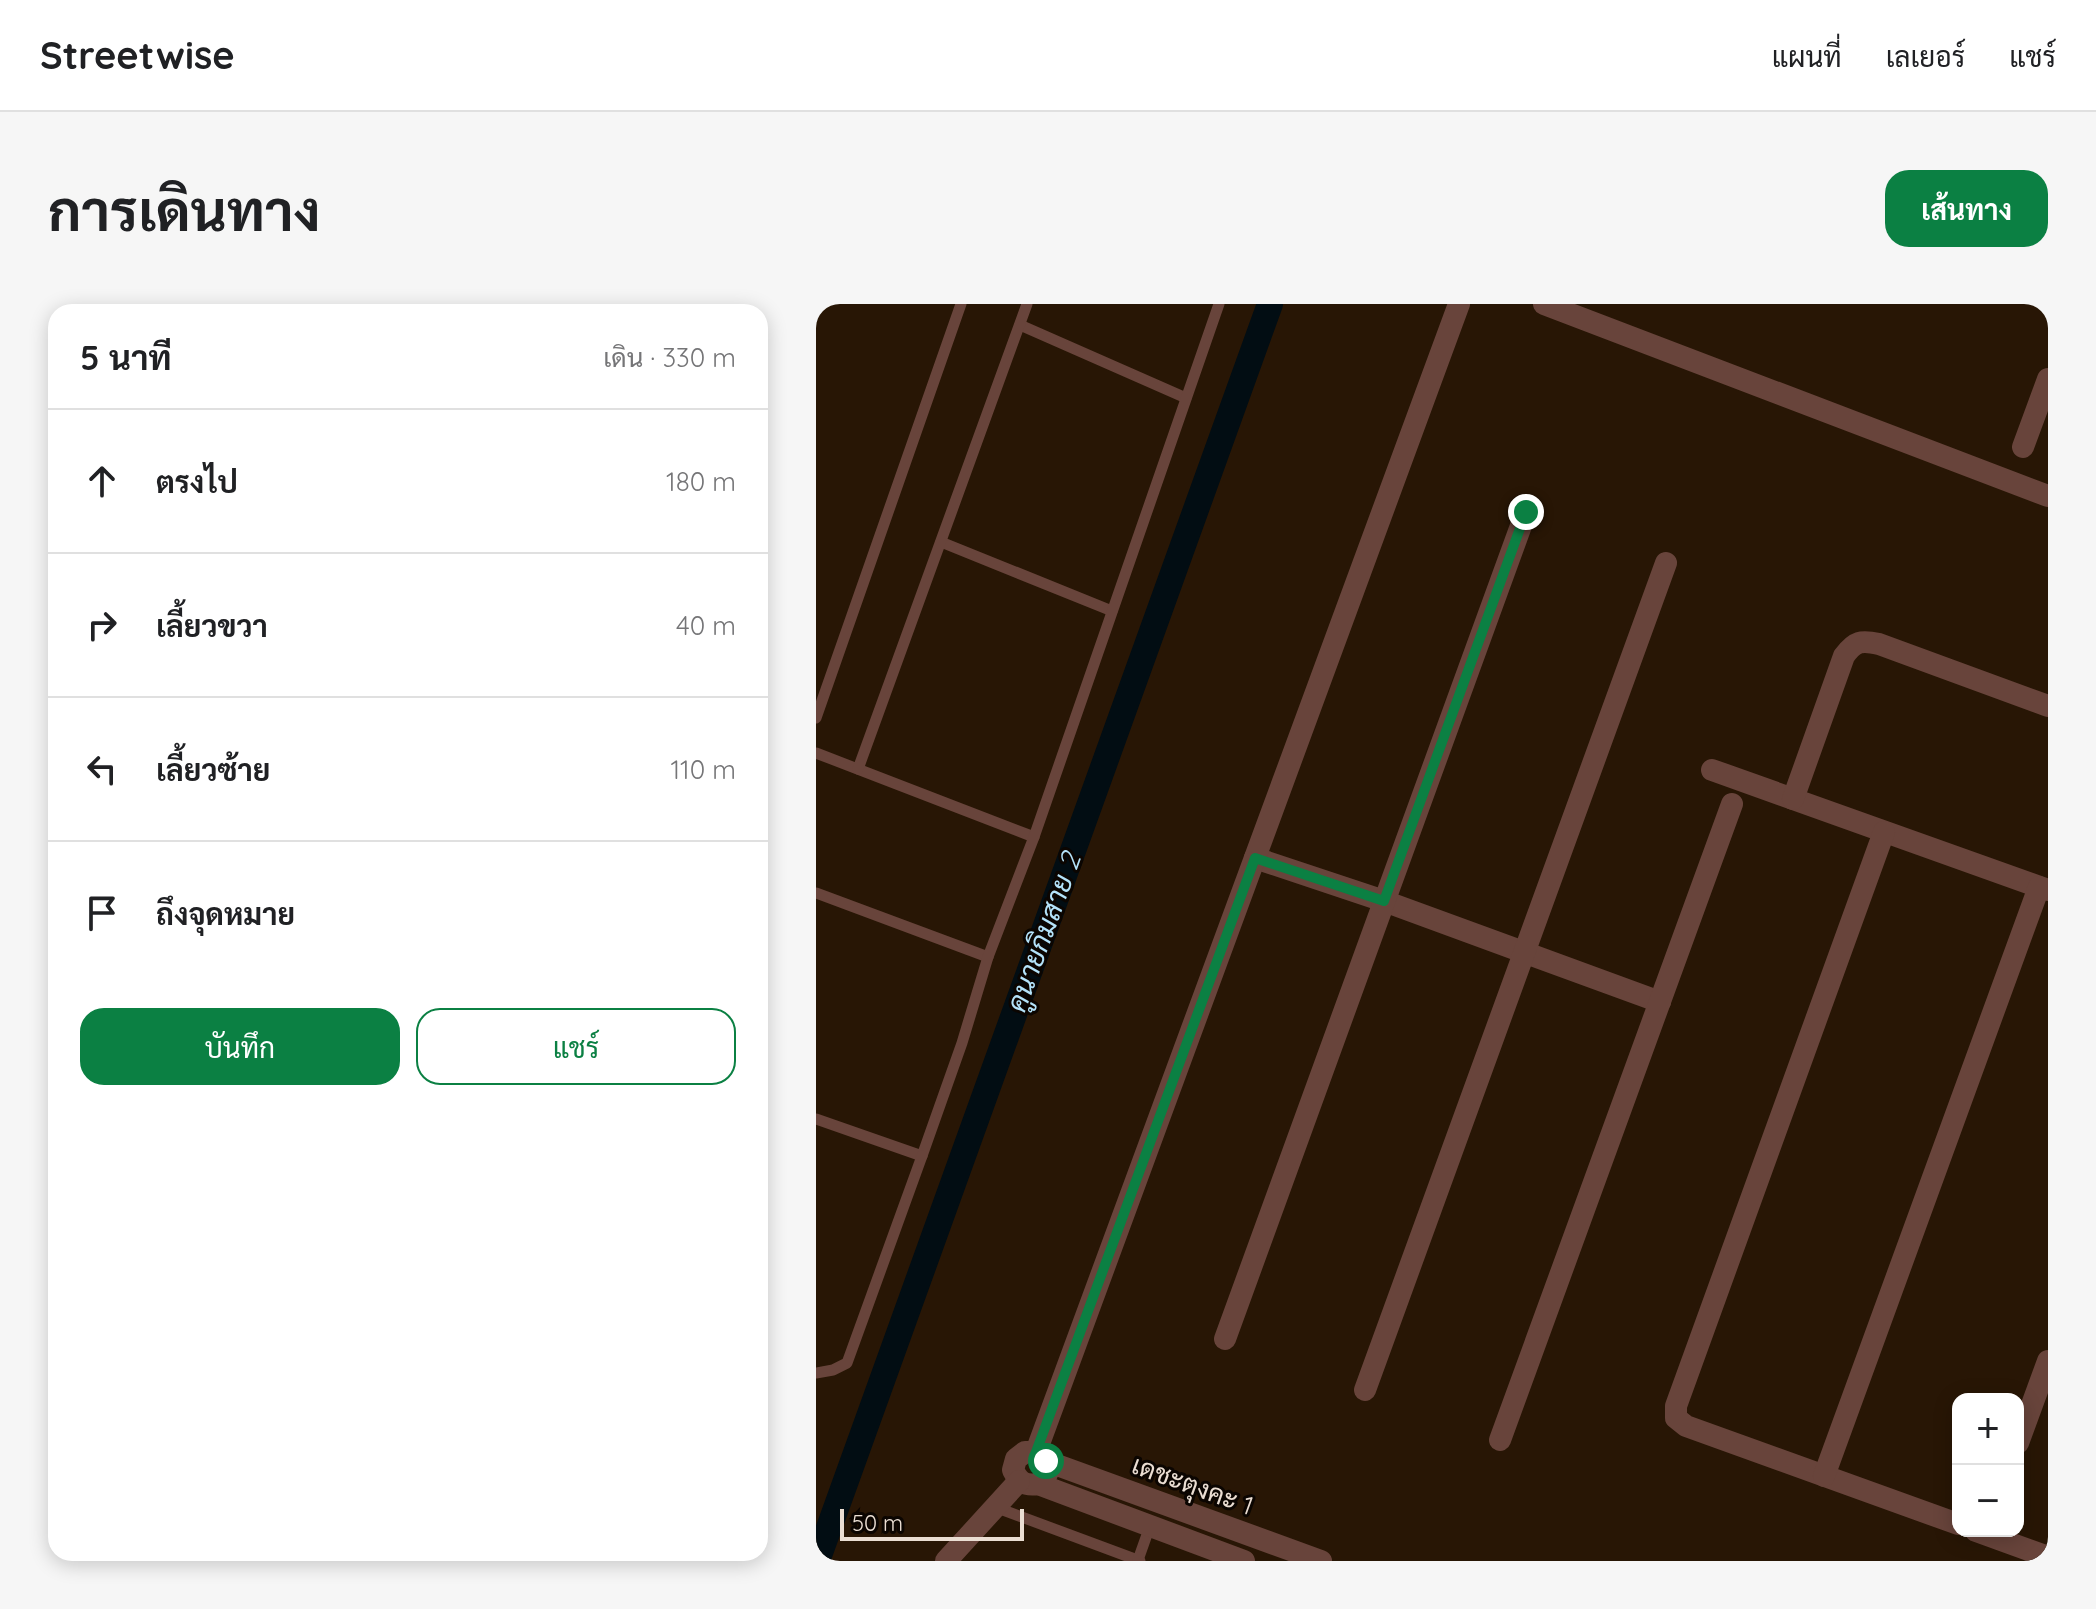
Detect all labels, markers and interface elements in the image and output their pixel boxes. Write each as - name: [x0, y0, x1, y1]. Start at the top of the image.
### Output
- text: Streetwise: [40, 31, 235, 79]
- text: แผนที่: [1772, 39, 1842, 74]
- text: เลเยอร์: [1886, 39, 1965, 74]
- text: แชร์: [2009, 39, 2056, 74]
- button: เส้นทาง: [1885, 170, 2048, 247]
- text: การเดินทาง: [48, 175, 320, 245]
- text: 5 นาที: [80, 336, 172, 379]
- text: เดิน · 330 m: [603, 341, 736, 374]
- icon: ahead: [80, 459, 124, 503]
- text: ตรงไป: [156, 463, 238, 501]
- text: 180 m: [666, 465, 736, 498]
- route end: [1508, 494, 1544, 530]
- icon: right: [80, 603, 124, 647]
- text: เลี้ยวขวา: [156, 607, 268, 645]
- text: 40 m: [676, 609, 736, 642]
- icon: left: [80, 747, 124, 791]
- text: เลี้ยวซ้าย: [156, 751, 270, 789]
- text: 110 m: [670, 753, 736, 786]
- water label: คูนายกิมสาย 2: [998, 845, 1092, 1017]
- icon: arrive: [80, 891, 124, 935]
- text: ถึงจุดหมาย: [156, 895, 295, 933]
- button: บันทึก: [80, 1008, 400, 1085]
- button: แชร์: [416, 1008, 736, 1085]
- map controls: [1952, 1393, 2024, 1537]
- button: +: [1952, 1393, 2024, 1465]
- route start: [1028, 1443, 1064, 1479]
- street label: เดชะตุงคะ 1: [1127, 1448, 1258, 1524]
- button: −: [1952, 1465, 2024, 1537]
- scale bar: [840, 1505, 1024, 1541]
- text: 50 m: [852, 1509, 903, 1537]

